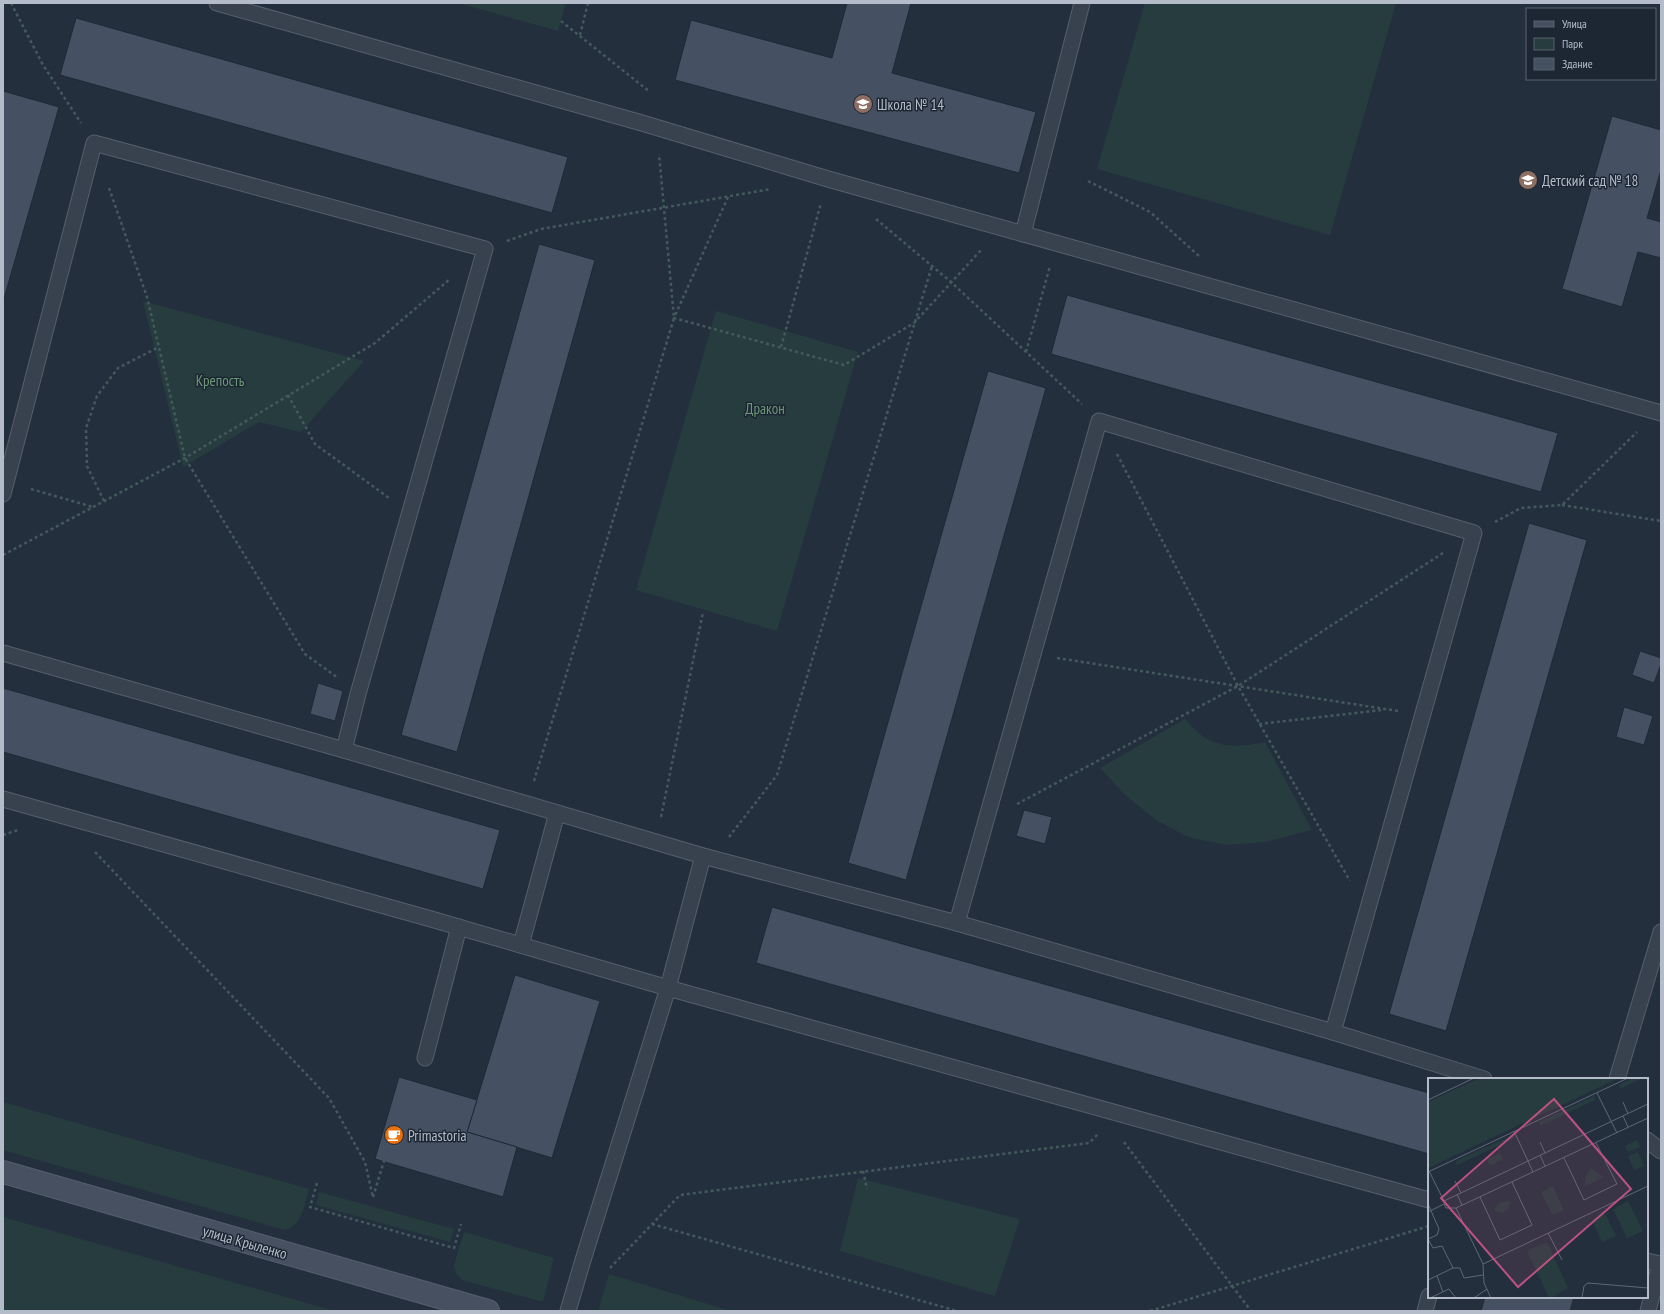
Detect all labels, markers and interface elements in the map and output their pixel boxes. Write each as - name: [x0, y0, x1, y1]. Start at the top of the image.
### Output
- legend: [1526, 8, 1656, 80]
- text: Улица: [1562, 16, 1587, 31]
- text: Парк: [1562, 36, 1583, 51]
- text: Здание: [1562, 56, 1593, 71]
- school or university icon: Школа № 14: [852, 93, 874, 115]
- place label: Школа № 14: [877, 95, 944, 114]
- school or university icon: Детский сад № 18: [1517, 169, 1539, 191]
- place label: Детский сад № 18: [1542, 171, 1638, 190]
- park label: Крепость: [196, 371, 245, 390]
- park label: Дракон: [745, 399, 785, 418]
- inset map: [1428, 1078, 1648, 1298]
- cafe icon: Primastoria: [383, 1124, 405, 1146]
- place label: Primastoria: [408, 1126, 466, 1145]
- street label: улица Крыленко: [201, 1221, 289, 1263]

